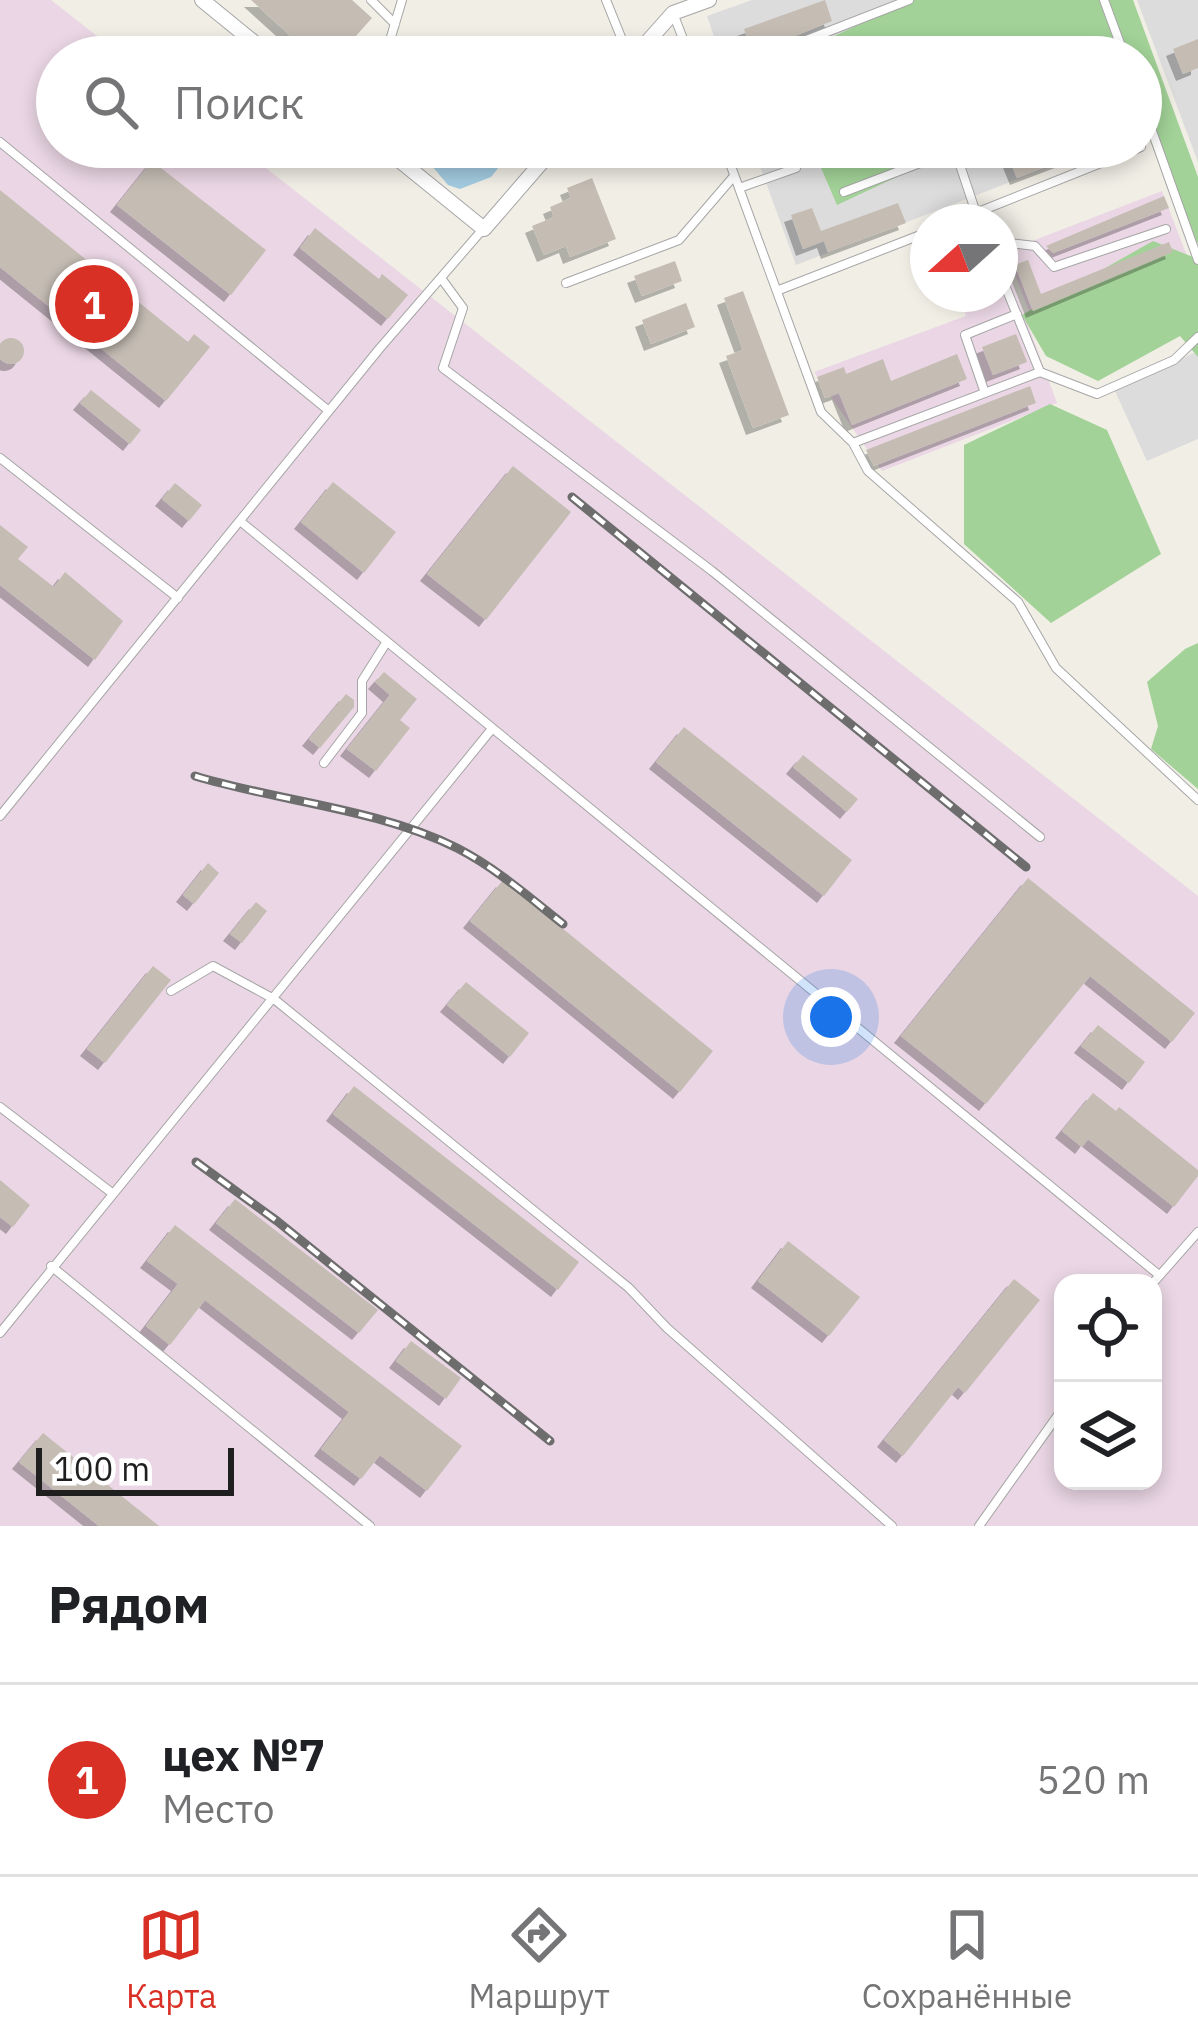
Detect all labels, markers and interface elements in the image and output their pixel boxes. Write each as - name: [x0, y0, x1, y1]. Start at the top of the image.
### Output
- search box: [36, 36, 1162, 168]
- icon: search: [78, 69, 144, 135]
- text: Поиск: [174, 73, 304, 131]
- north arrow: [910, 204, 1018, 312]
- pin: 1: [55, 259, 133, 349]
- your location: [801, 987, 861, 1047]
- map controls: [1054, 1274, 1162, 1490]
- button: locate: [1054, 1274, 1162, 1382]
- button: layers: [1054, 1382, 1162, 1490]
- scale bar: [36, 1442, 234, 1495]
- text: 100 m: [54, 1447, 150, 1490]
- text: Рядом: [48, 1571, 210, 1637]
- text: цех №7: [162, 1725, 325, 1783]
- text: 1: [75, 1754, 99, 1805]
- text: 520 m: [1037, 1754, 1150, 1805]
- text: Место: [162, 1783, 275, 1834]
- tab: Карта: [126, 1902, 217, 2017]
- tab: Маршрут: [469, 1902, 610, 2017]
- tab: Сохранённые: [862, 1902, 1072, 2017]

